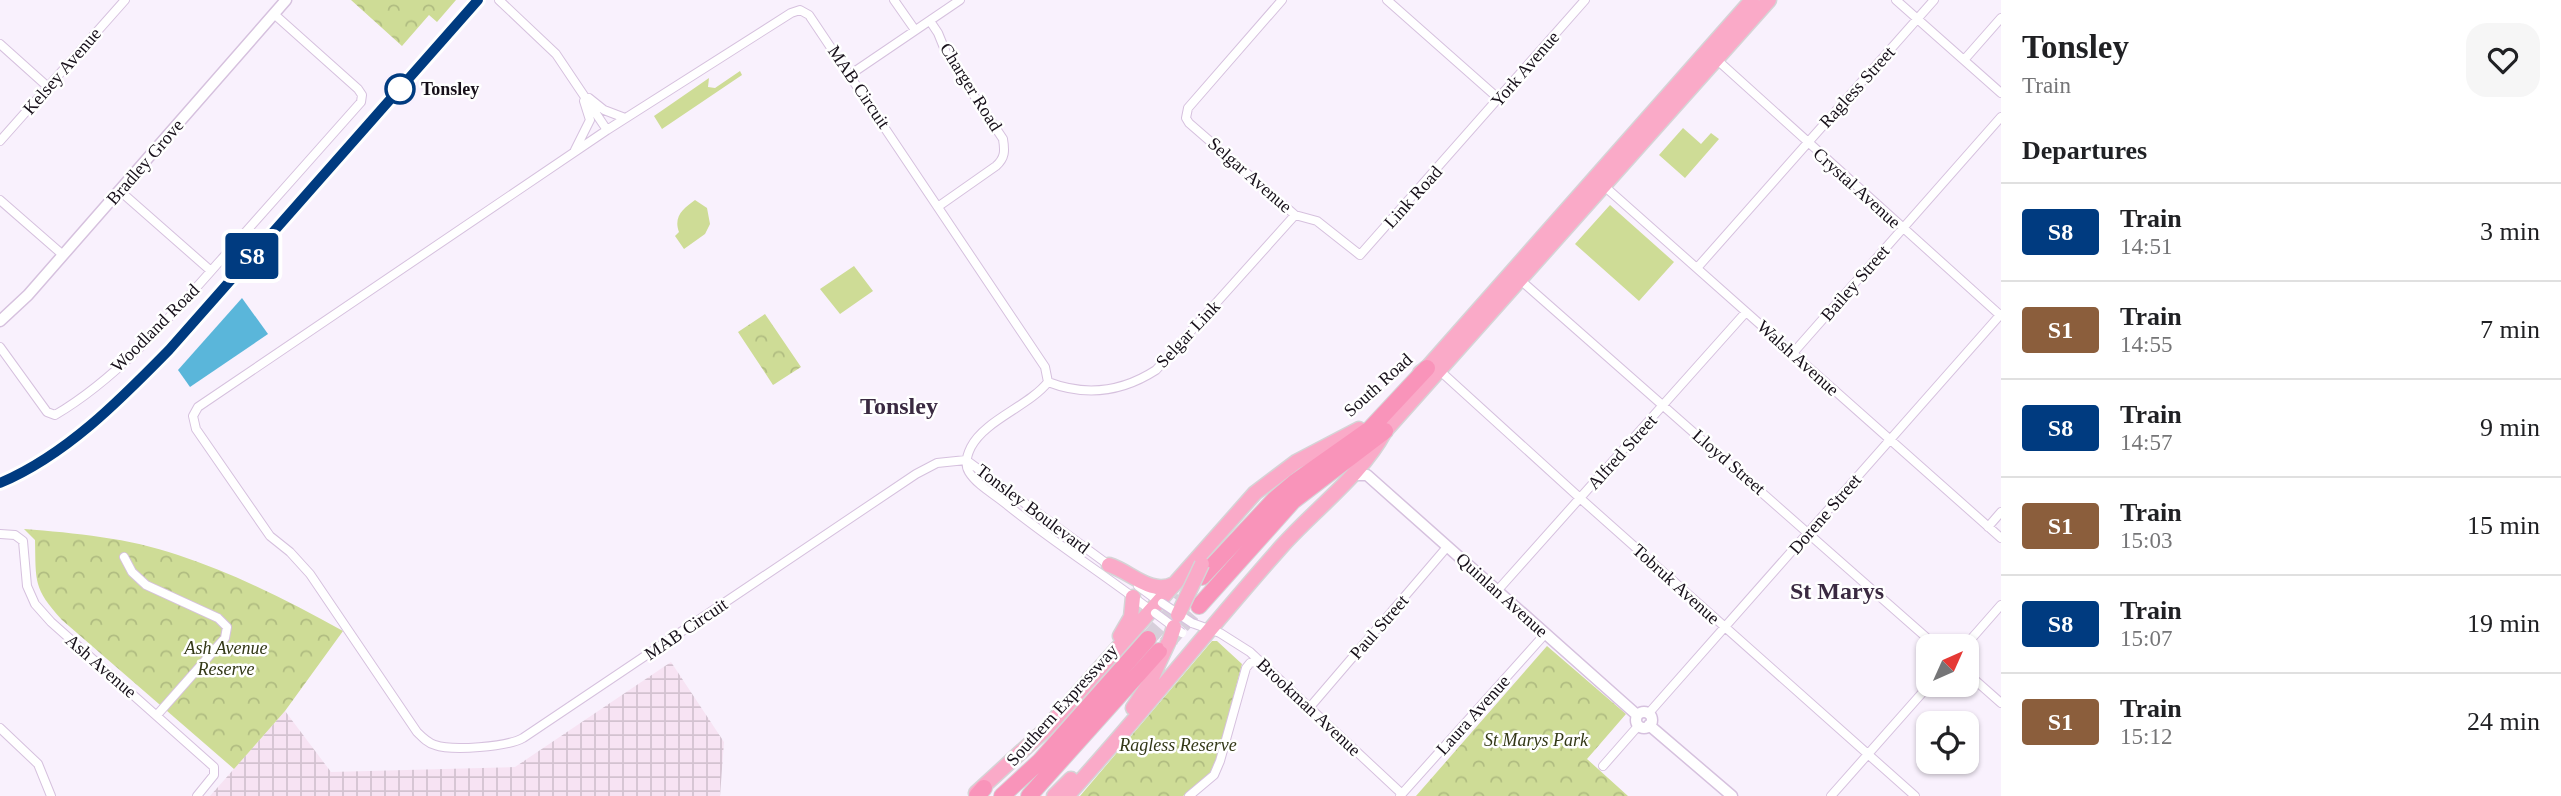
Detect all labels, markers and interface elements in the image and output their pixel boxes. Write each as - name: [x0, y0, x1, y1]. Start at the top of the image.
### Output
- button: heart: [2466, 23, 2540, 97]
- street label: Kelsey Avenue: [19, 24, 105, 118]
- street label: York Avenue: [1487, 27, 1563, 111]
- text: Tonsley: [2022, 29, 2129, 65]
- street label: Charger Road: [936, 39, 1006, 135]
- street label: MAB Circuit: [824, 42, 894, 132]
- street label: Ragless Street: [1815, 42, 1899, 132]
- text: Train: [2022, 73, 2071, 98]
- marker: Tonsley: [385, 74, 415, 104]
- place label: Tonsley: [421, 79, 479, 99]
- street label: Bradley Grove: [103, 115, 187, 209]
- street label: Selgar Avenue: [1204, 133, 1296, 217]
- text: Departures: [2022, 136, 2147, 165]
- street label: Crystal Avenue: [1809, 144, 1905, 232]
- street label: Link Road: [1380, 162, 1446, 232]
- text: Train: [2120, 204, 2182, 233]
- text: 3 min: [2480, 217, 2540, 246]
- text: S8: [2048, 219, 2073, 245]
- line badge: S8: [220, 233, 284, 279]
- text: 14:51: [2120, 234, 2172, 259]
- street label: Bailey Street: [1817, 241, 1893, 325]
- text: S8: [239, 243, 265, 269]
- street label: Woodland Road: [107, 280, 203, 376]
- street label: Selgar Link: [1152, 296, 1224, 372]
- text: Train: [2120, 302, 2182, 331]
- text: 7 min: [2480, 315, 2540, 344]
- street label: Walsh Avenue: [1753, 316, 1843, 400]
- text: S1: [2048, 317, 2073, 343]
- text: 14:55: [2120, 332, 2172, 357]
- street label: South Road: [1340, 349, 1416, 421]
- district label: Tonsley: [860, 393, 938, 419]
- text: Train: [2120, 400, 2182, 429]
- street label: Alfred Street: [1583, 411, 1661, 493]
- text: 9 min: [2480, 413, 2540, 442]
- text: S8: [2048, 415, 2073, 441]
- street label: Lloyd Street: [1689, 425, 1769, 499]
- text: 14:57: [2120, 430, 2172, 455]
- street label: Tonsley Boulevard: [973, 460, 1093, 558]
- street label: Dorene Street: [1785, 470, 1865, 558]
- text: Train: [2120, 498, 2182, 527]
- text: 15 min: [2467, 511, 2540, 540]
- text: S1: [2048, 513, 2073, 539]
- text: 15:03: [2120, 528, 2172, 553]
- street label: Tobruk Avenue: [1628, 540, 1724, 628]
- street label: Quinlan Avenue: [1452, 549, 1552, 641]
- district label: St Marys: [1790, 578, 1884, 604]
- street label: Paul Street: [1346, 591, 1412, 663]
- street label: MAB Circuit: [641, 594, 731, 664]
- text: Train: [2120, 596, 2182, 625]
- text: 19 min: [2467, 609, 2540, 638]
- text: S8: [2048, 611, 2073, 637]
- text: 15:07: [2120, 626, 2172, 651]
- street label: Ash Avenue: [62, 630, 140, 702]
- north arrow: [1916, 634, 1979, 696]
- map controls: [1916, 634, 1979, 774]
- park label: Ash Avenue Reserve: [183, 638, 268, 679]
- street label: Southern Expressway: [1002, 640, 1122, 770]
- street label: Brookman Avenue: [1253, 654, 1365, 760]
- street label: Laura Avenue: [1432, 671, 1514, 759]
- text: Train: [2120, 694, 2182, 723]
- text: 24 min: [2467, 707, 2540, 736]
- text: S1: [2048, 709, 2073, 735]
- button: locate: [1916, 711, 1979, 774]
- text: 15:12: [2120, 724, 2172, 749]
- park label: St Marys Park: [1484, 730, 1589, 750]
- park label: Ragless Reserve: [1118, 735, 1237, 755]

